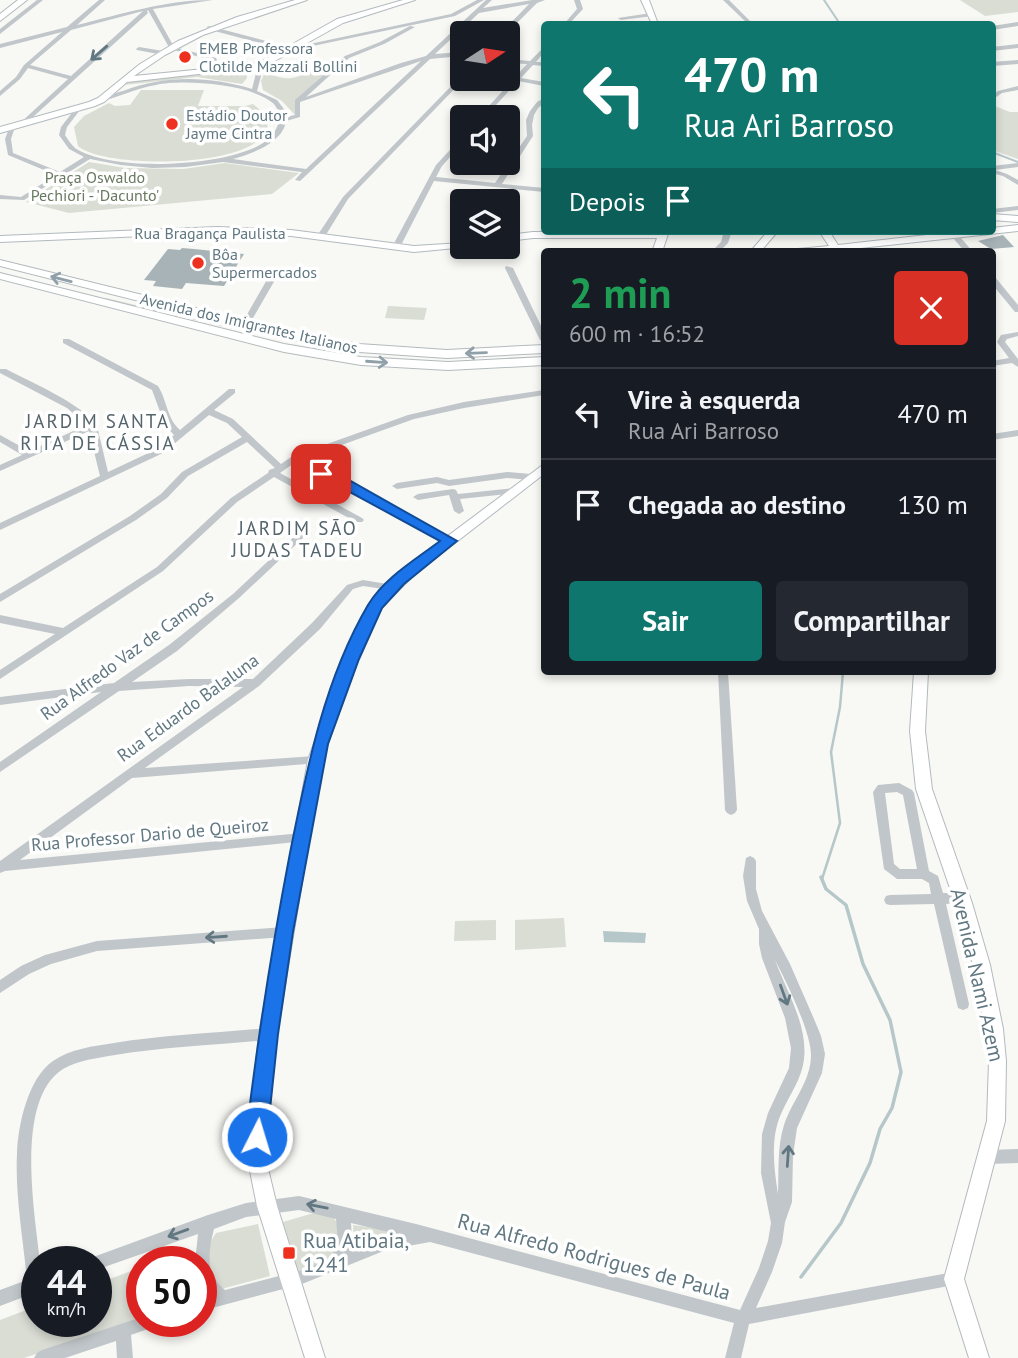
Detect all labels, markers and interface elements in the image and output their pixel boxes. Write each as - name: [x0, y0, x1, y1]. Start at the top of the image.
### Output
- north arrow: [450, 21, 520, 91]
- map controls: [450, 21, 520, 259]
- place label: EMEB Professora Clotilde Mazzali Bollini: [199, 38, 357, 76]
- text: 470 m: [684, 42, 819, 106]
- one-way arrow: [90, 45, 108, 61]
- marker: EMEB Professora Clotilde Mazzali Bollini: [177, 49, 193, 65]
- icon: left: [569, 49, 660, 140]
- text: Rua Ari Barroso: [684, 104, 894, 146]
- place label: Estádio Doutor Jayme Cintra: [185, 105, 288, 143]
- button: sound: [450, 105, 520, 175]
- marker: Estádio Doutor Jayme Cintra: [164, 116, 180, 132]
- park label: Praça Oswaldo Pechiori - 'Dacunto': [31, 167, 159, 205]
- icon: arrive: [659, 182, 697, 220]
- text: Depois: [569, 185, 645, 218]
- button: layers: [450, 189, 520, 259]
- street label: Rua Bragança Paulista: [134, 223, 286, 243]
- place label: Bôa Supermercados: [212, 244, 317, 282]
- marker: Bôa Supermercados: [190, 255, 206, 271]
- text: 2 min: [569, 265, 671, 320]
- button: close: [894, 271, 968, 345]
- one-way arrow: [50, 272, 73, 285]
- street label: Avenida dos Imigrantes Italianos: [138, 288, 360, 358]
- text: 600 m · 16:52: [569, 319, 705, 348]
- one-way arrow: [465, 346, 488, 360]
- one-way arrow: [365, 356, 388, 369]
- text: Vire à esquerda: [628, 383, 800, 416]
- icon: left: [569, 395, 607, 433]
- text: 470 m: [897, 397, 968, 430]
- district label: JARDIM SANTA RITA DE CÁSSIA: [20, 409, 176, 455]
- text: Rua Ari Barroso: [628, 416, 779, 445]
- pin: [291, 444, 351, 504]
- icon: arrive: [302, 455, 340, 493]
- icon: arrive: [569, 486, 607, 524]
- text: Chegada ao destino: [628, 488, 846, 521]
- text: 130 m: [897, 488, 968, 521]
- district label: JARDIM SÃO JUDAS TADEU: [231, 516, 364, 562]
- button: Sair: [569, 581, 762, 661]
- button: Compartilhar: [776, 581, 968, 661]
- street label: Rua Alfredo Vaz de Campos: [36, 584, 218, 725]
- street label: Rua Eduardo Balaluna: [112, 648, 263, 767]
- street label: Rua Professor Dario de Queiroz: [30, 813, 270, 856]
- street label: Avenida Nami Azem: [944, 885, 1011, 1064]
- one-way arrow: [205, 931, 228, 944]
- one-way arrow: [778, 983, 791, 1005]
- position arrow: [220, 1100, 294, 1174]
- one-way arrow: [781, 1145, 794, 1168]
- one-way arrow: [306, 1199, 329, 1213]
- street label: Rua Alfredo Rodrigues de Paula: [455, 1207, 734, 1306]
- one-way arrow: [167, 1227, 189, 1240]
- place label: Rua Atibaia, 1241: [303, 1227, 409, 1278]
- marker: Rua Atibaia, 1241: [281, 1245, 297, 1261]
- speed limit sign: 50: [126, 1246, 217, 1337]
- text: 44: [47, 1259, 86, 1305]
- text: km/h: [47, 1297, 86, 1320]

